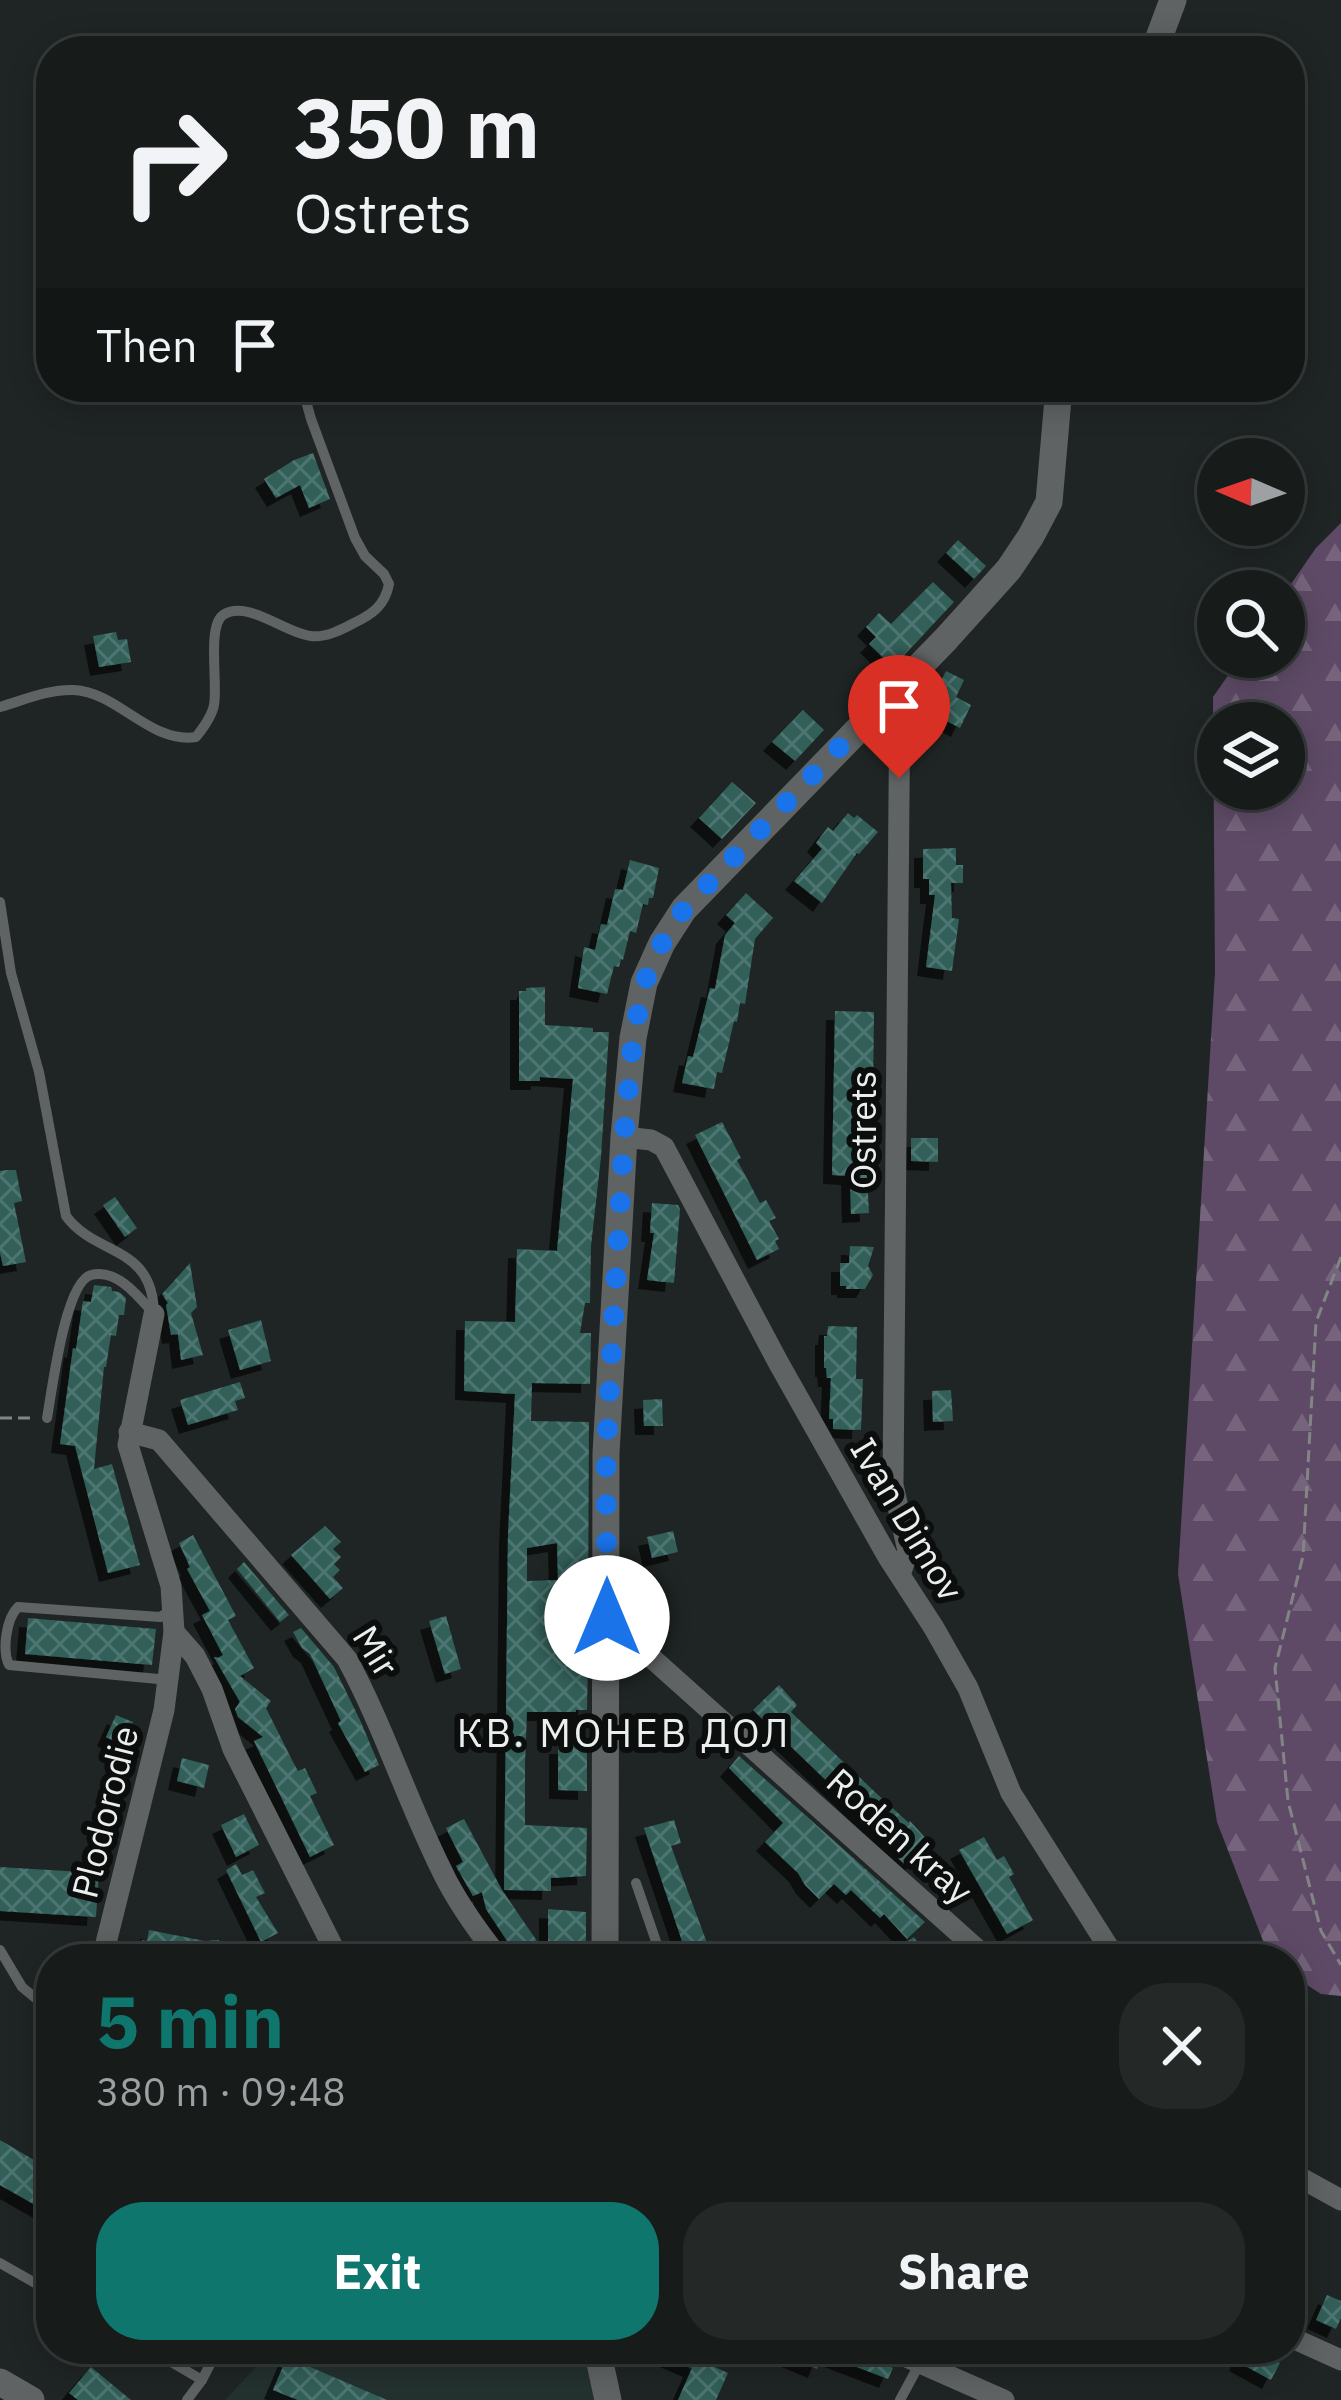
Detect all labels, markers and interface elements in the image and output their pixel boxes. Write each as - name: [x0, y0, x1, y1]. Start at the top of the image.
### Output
- text: 350 m: [294, 72, 540, 181]
- icon: right: [96, 84, 252, 240]
- text: Ostrets: [294, 178, 472, 248]
- icon: arrive: [222, 312, 288, 378]
- text: Then: [96, 316, 198, 374]
- north arrow: [1197, 438, 1305, 546]
- map controls: [1197, 438, 1305, 810]
- button: search: [1197, 570, 1305, 678]
- pin: [848, 655, 950, 778]
- icon: arrive: [866, 673, 932, 739]
- button: layers: [1197, 702, 1305, 810]
- street label: Ostrets: [839, 1071, 886, 1189]
- street label: Ivan Dimov: [840, 1429, 975, 1609]
- position arrow: [544, 1555, 670, 1681]
- street label: Mir: [343, 1616, 410, 1685]
- district label: КВ. МОНЕВ ДОЛ: [457, 1707, 791, 1758]
- street label: Plodorodie: [60, 1721, 149, 1903]
- street label: Roden kray: [817, 1758, 983, 1914]
- text: 5 min: [96, 1974, 284, 2068]
- button: close: [1119, 1983, 1245, 2109]
- text: 380 m · 09:48: [96, 2066, 346, 2117]
- button: Exit: [96, 2202, 659, 2340]
- button: Share: [683, 2202, 1245, 2340]

